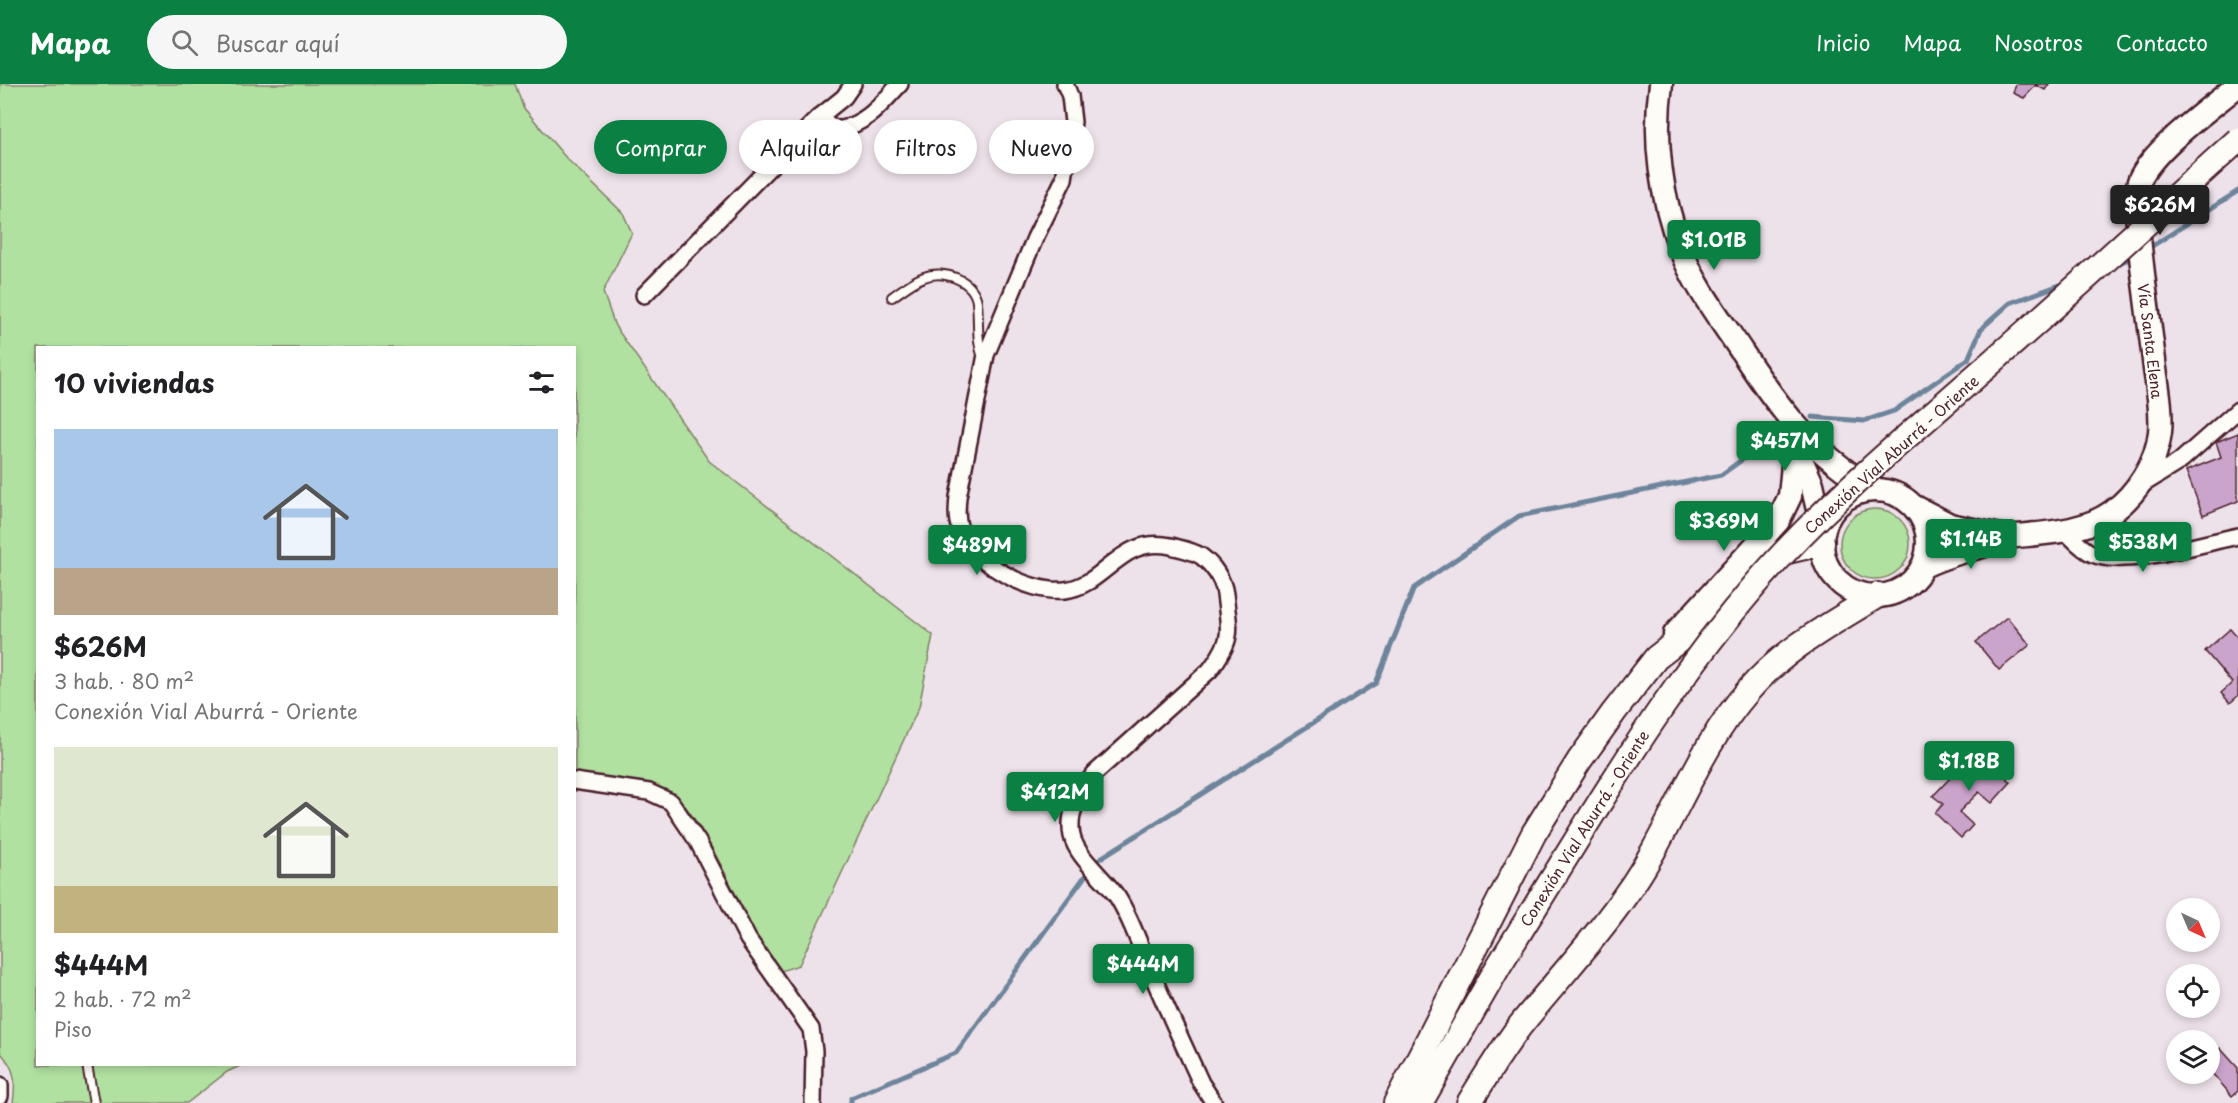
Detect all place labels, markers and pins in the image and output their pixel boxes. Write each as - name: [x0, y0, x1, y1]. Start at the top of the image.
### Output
- pin: $626M: [2118, 185, 2202, 236]
- pin: $1.01B: [1665, 220, 1763, 271]
- pin: $457M: [1743, 421, 1827, 472]
- pin: $369M: [1682, 501, 1766, 552]
- pin: $1.14B: [1922, 519, 2020, 570]
- pin: $538M: [2101, 522, 2185, 573]
- pin: $489M: [935, 525, 1019, 576]
- pin: $1.18B: [1920, 741, 2018, 792]
- pin: $412M: [1013, 772, 1097, 823]
- pin: $444M: [1101, 944, 1185, 995]

